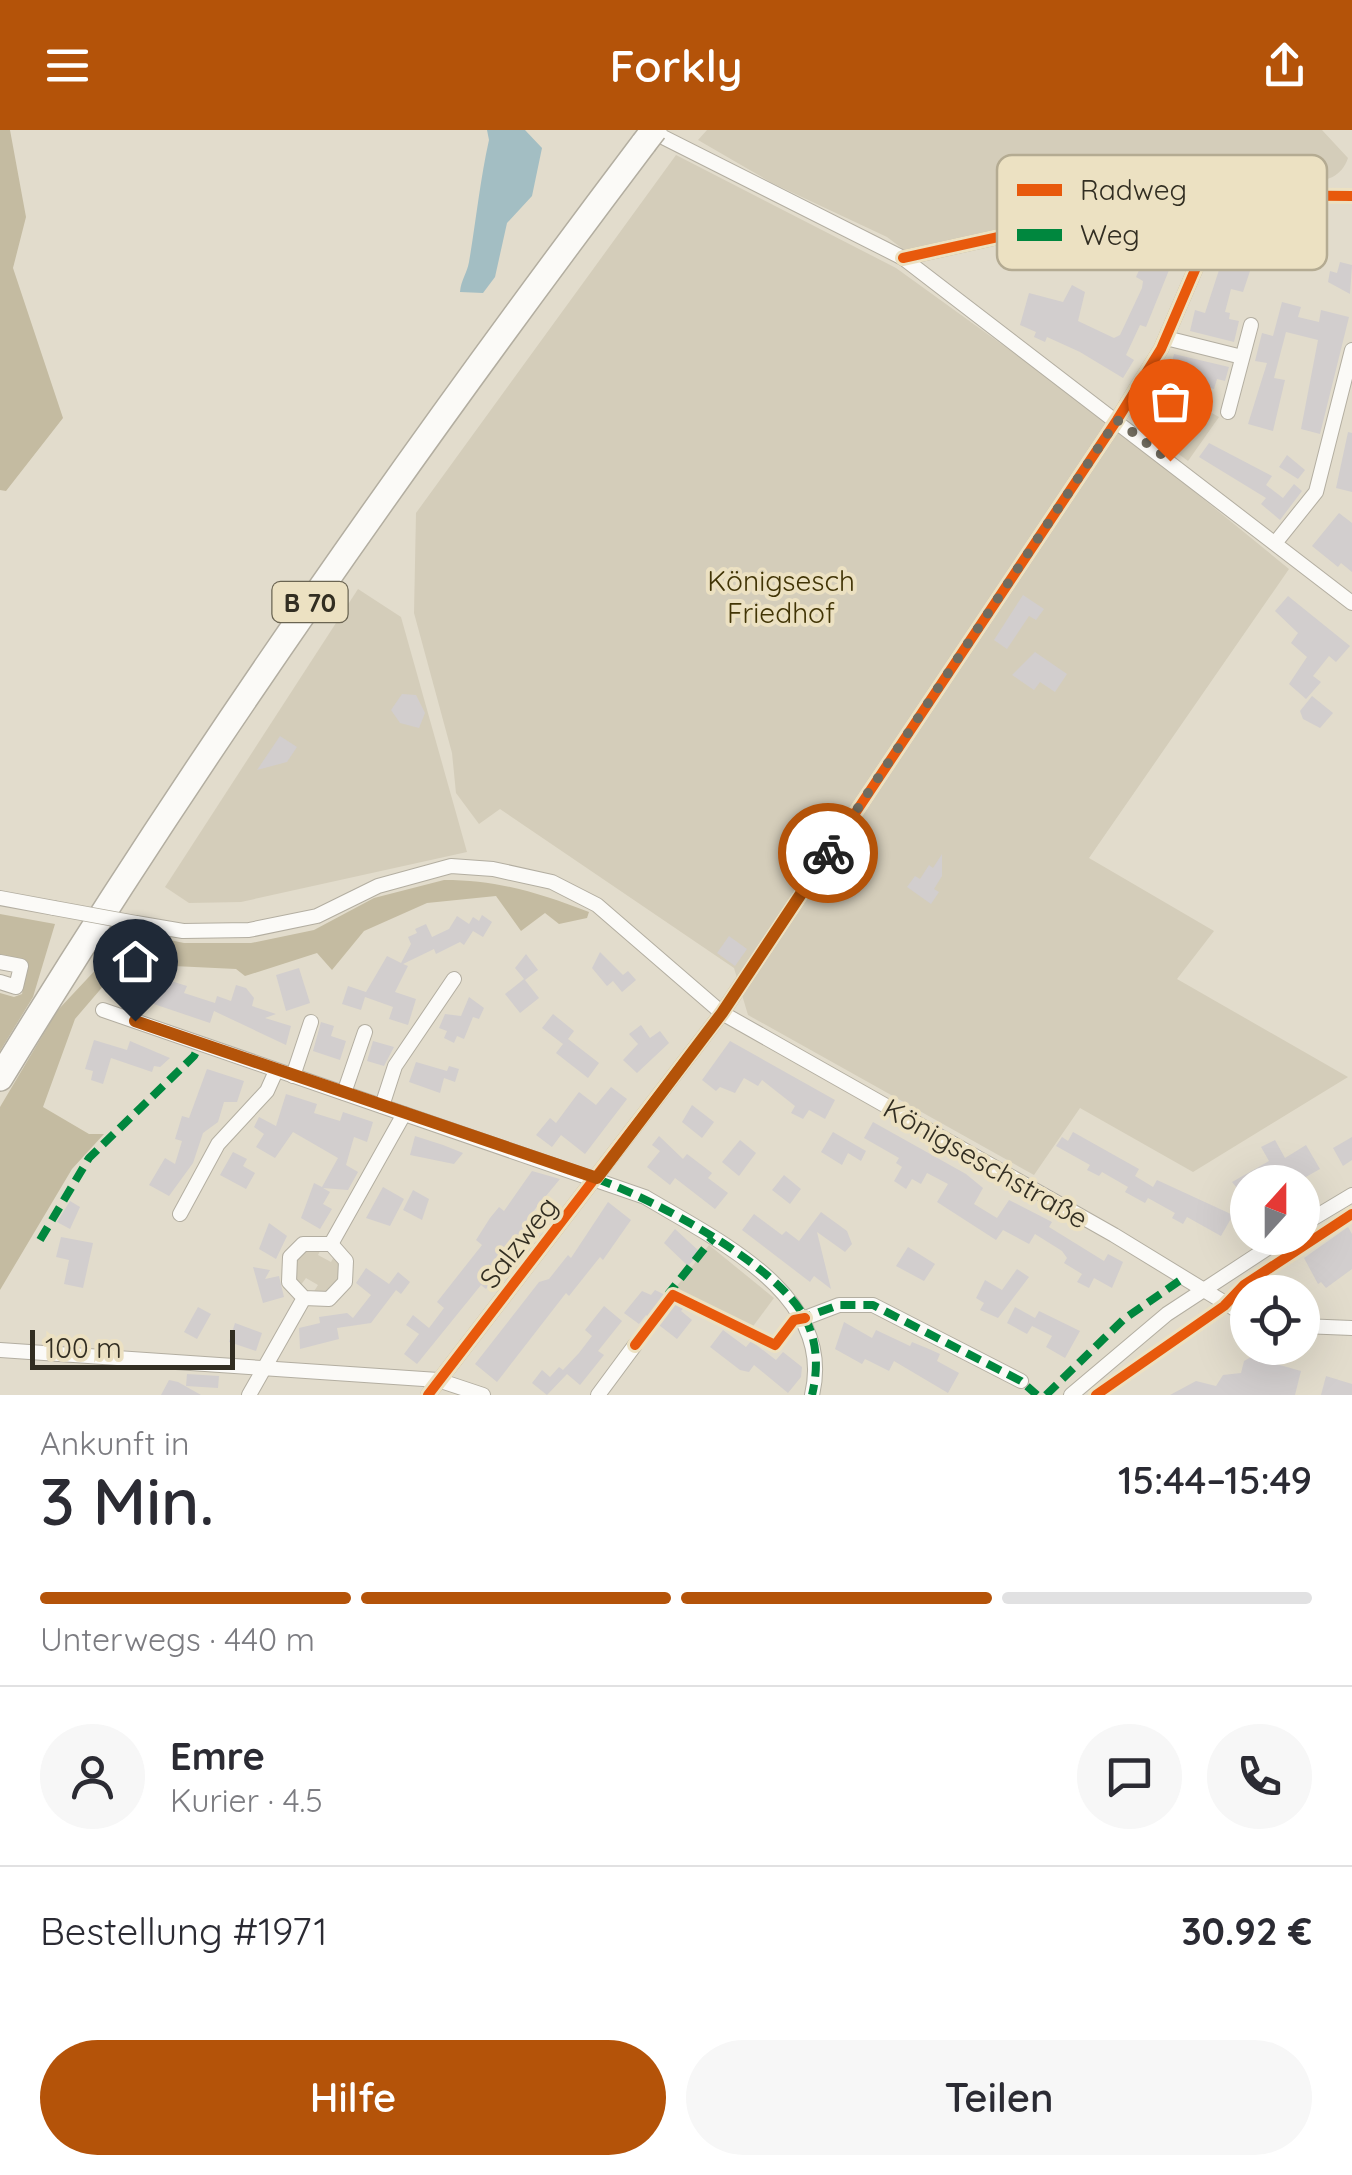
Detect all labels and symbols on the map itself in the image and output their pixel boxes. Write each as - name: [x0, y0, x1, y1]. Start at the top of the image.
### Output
- legend: [997, 155, 1327, 270]
- text: Radweg: [1080, 172, 1187, 207]
- text: Weg: [1080, 217, 1140, 252]
- pin: [1128, 359, 1213, 462]
- park label: Königsesch Friedhof: [707, 563, 855, 630]
- road number: B 70: [272, 582, 348, 622]
- courier: [778, 803, 878, 903]
- pin: [93, 919, 178, 1022]
- street label: Königseschstraße: [877, 1090, 1095, 1236]
- north arrow: [1230, 1165, 1320, 1255]
- street label: Salzweg: [471, 1189, 565, 1295]
- scale bar: [30, 1325, 235, 1370]

